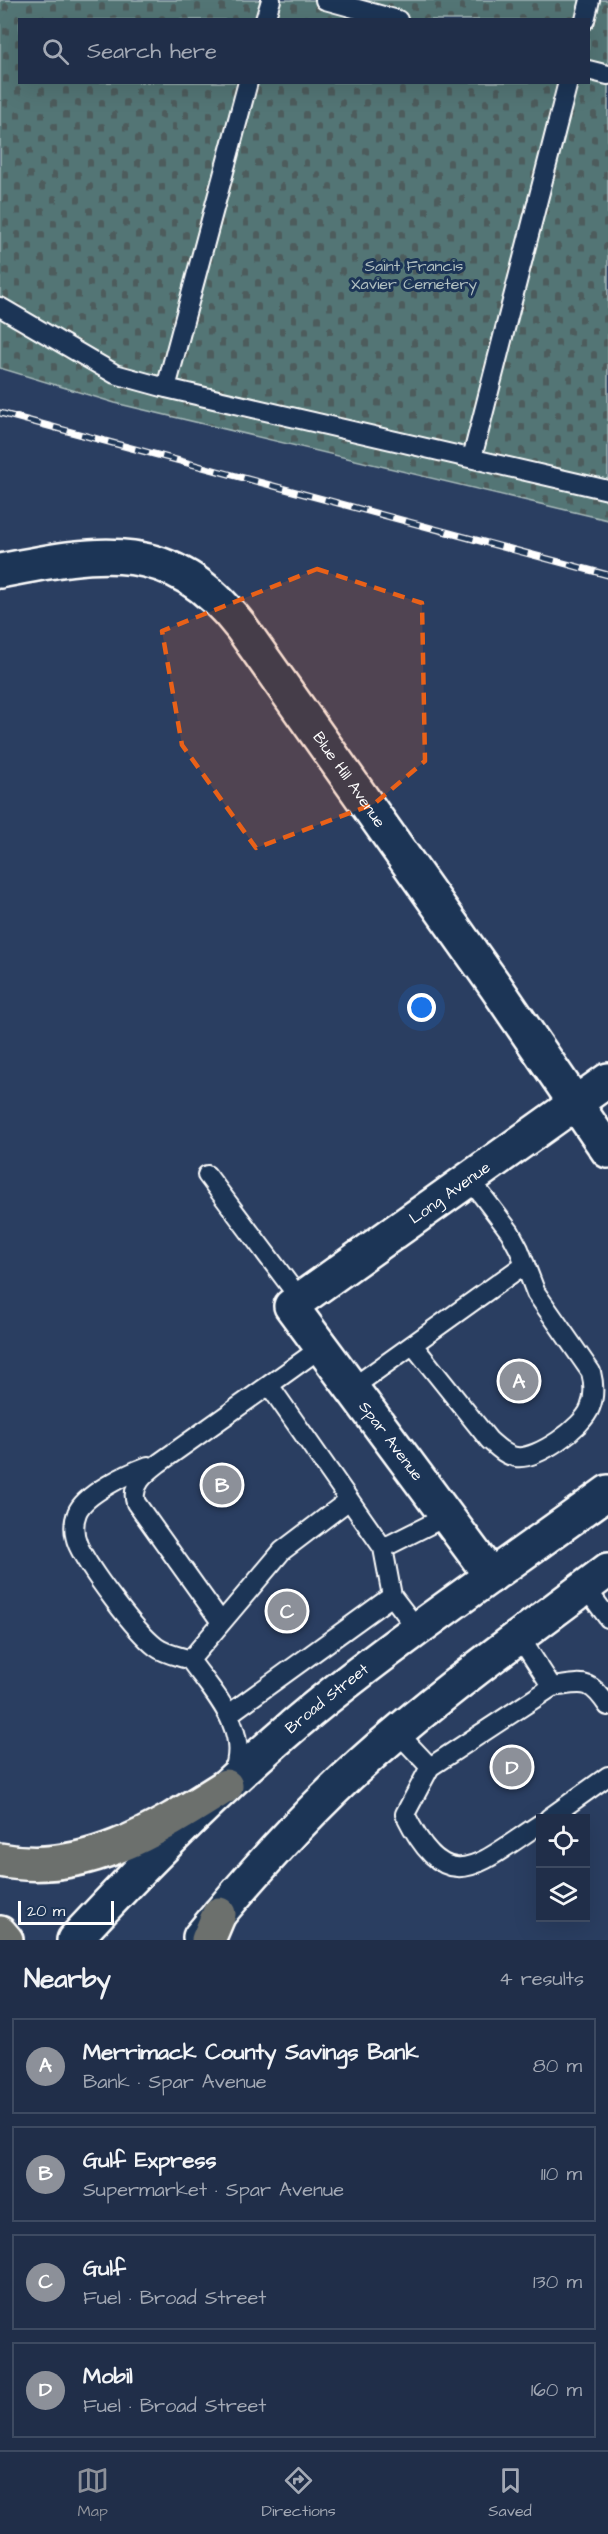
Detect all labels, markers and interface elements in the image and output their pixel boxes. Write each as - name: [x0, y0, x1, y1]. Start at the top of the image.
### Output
- search box: [18, 18, 590, 84]
- icon: search: [39, 35, 72, 68]
- text: Search here: [87, 36, 217, 67]
- park label: Saint Francis Xavier Cemetery: [351, 255, 477, 296]
- street label: Blue Hill Avenue: [308, 727, 391, 832]
- your location: [407, 993, 436, 1022]
- street label: Long Avenue: [405, 1156, 495, 1229]
- pin: A: [500, 1358, 538, 1404]
- street label: Spar Avenue: [354, 1397, 428, 1486]
- pin: B: [202, 1462, 242, 1508]
- pin: C: [268, 1588, 306, 1634]
- street label: Broad Street: [280, 1658, 374, 1739]
- pin: D: [492, 1744, 532, 1790]
- map controls: [536, 1814, 590, 1922]
- button: locate: [536, 1814, 590, 1868]
- button: layers: [536, 1868, 590, 1922]
- scale bar: [18, 1898, 114, 1926]
- text: 20 m: [27, 1900, 65, 1922]
- text: Nearby: [24, 1961, 111, 1997]
- text: 4 results: [499, 1965, 584, 1993]
- text: Merrimack County Savings Bank: [83, 2037, 419, 2068]
- text: A: [39, 2052, 52, 2080]
- text: 80 m: [533, 2052, 582, 2080]
- text: Bank · Spar Avenue: [83, 2068, 267, 2096]
- text: Gulf Express: [83, 2145, 216, 2176]
- text: B: [38, 2160, 53, 2188]
- text: 110 m: [541, 2160, 582, 2188]
- text: Supermarket · Spar Avenue: [83, 2176, 344, 2204]
- text: Gulf: [83, 2253, 126, 2284]
- text: C: [38, 2268, 53, 2296]
- text: 130 m: [533, 2268, 582, 2296]
- text: Fuel · Broad Street: [83, 2284, 266, 2312]
- text: Mobil: [83, 2361, 133, 2392]
- text: D: [39, 2376, 52, 2404]
- text: 160 m: [531, 2376, 582, 2404]
- text: Fuel · Broad Street: [83, 2392, 266, 2420]
- tab: Map: [76, 2464, 109, 2522]
- tab: Directions: [262, 2464, 336, 2522]
- tab: Saved: [488, 2464, 532, 2522]

